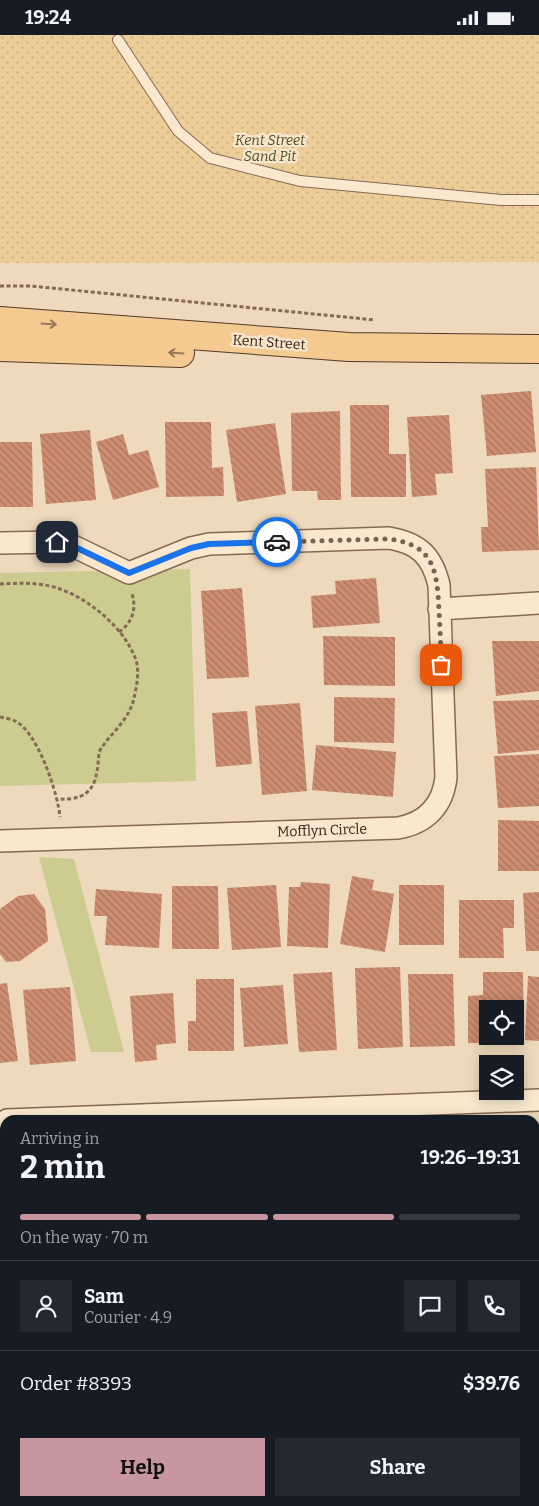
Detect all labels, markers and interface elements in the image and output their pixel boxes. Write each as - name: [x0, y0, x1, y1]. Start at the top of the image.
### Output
- text: 19:24: [25, 6, 71, 29]
- park label: Kent Street Sand Pit: [235, 132, 306, 165]
- one-way arrow: [40, 319, 56, 328]
- street label: Kent Street: [232, 331, 306, 354]
- one-way arrow: [168, 348, 184, 357]
- courier: [252, 517, 302, 567]
- pin: [36, 521, 78, 563]
- icon: home: [43, 528, 71, 556]
- icon: car: [263, 528, 291, 556]
- pin: [420, 644, 462, 686]
- icon: bag: [427, 651, 455, 679]
- street label: Mofflyn Circle: [277, 820, 367, 841]
- map controls: [479, 1000, 524, 1100]
- button: locate: [479, 1000, 524, 1045]
- button: layers: [479, 1055, 524, 1100]
- text: Arriving in: [20, 1129, 99, 1148]
- text: 19:26–19:31: [421, 1146, 520, 1169]
- text: 2 min: [20, 1148, 105, 1186]
- text: On the way · 70 m: [20, 1228, 148, 1247]
- button: person: [20, 1280, 72, 1332]
- button: chat: [404, 1280, 456, 1332]
- button: phone: [468, 1280, 520, 1332]
- text: Sam: [84, 1285, 124, 1308]
- text: Courier · 4.9: [84, 1308, 172, 1327]
- text: Order #8393: [20, 1372, 132, 1395]
- text: $39.76: [463, 1372, 520, 1395]
- button: Help: [20, 1438, 265, 1496]
- button: Share: [275, 1438, 520, 1496]

